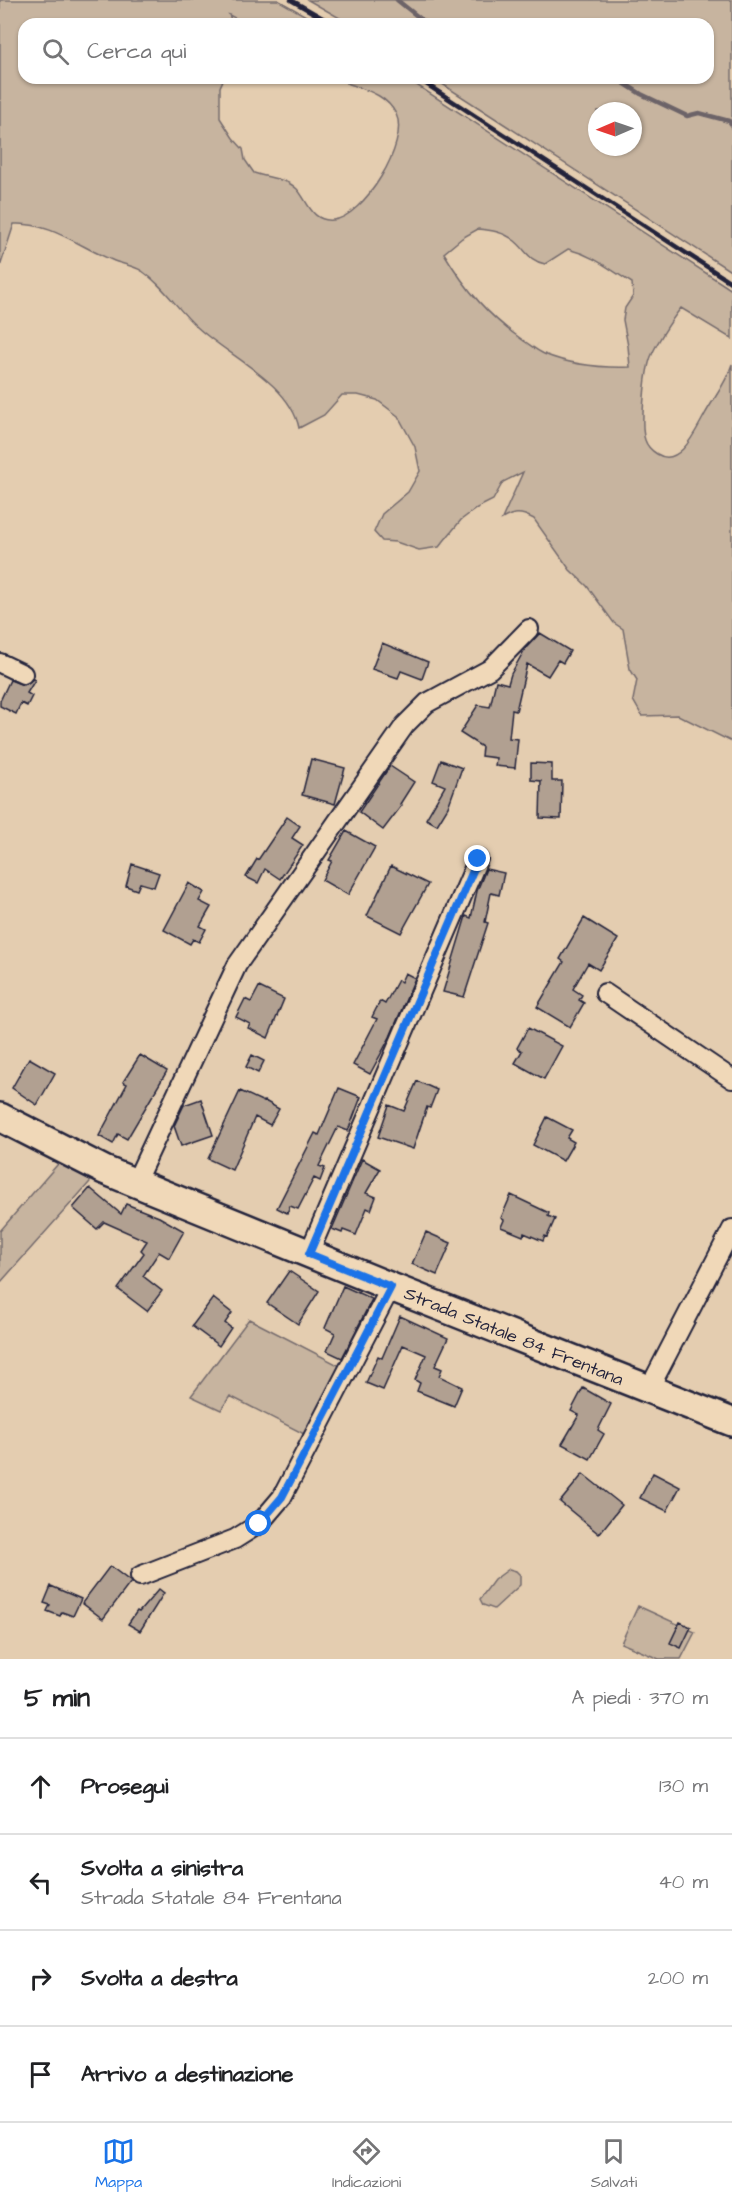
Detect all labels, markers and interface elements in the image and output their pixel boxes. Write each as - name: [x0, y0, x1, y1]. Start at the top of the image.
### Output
- search box: [18, 18, 714, 84]
- icon: search: [39, 35, 72, 68]
- text: Cerca qui: [87, 36, 186, 67]
- north arrow: [588, 102, 642, 156]
- route end: [464, 845, 490, 871]
- street label: Strada Statale 84 Frentana: [400, 1281, 627, 1392]
- route start: [245, 1510, 271, 1536]
- text: 5 min: [24, 1680, 90, 1716]
- text: A piedi · 370 m: [571, 1684, 708, 1712]
- icon: ahead: [24, 1770, 57, 1803]
- text: Prosegui: [81, 1771, 168, 1802]
- text: 130 m: [659, 1772, 708, 1800]
- text: Svolta a sinistra: [81, 1853, 243, 1884]
- icon: left: [24, 1866, 57, 1899]
- text: 40 m: [658, 1868, 708, 1896]
- text: Strada Statale 84 Frentana: [81, 1884, 342, 1912]
- icon: right: [24, 1962, 57, 1995]
- text: Svolta a destra: [81, 1963, 238, 1994]
- text: 200 m: [648, 1964, 708, 1992]
- icon: arrive: [24, 2058, 57, 2091]
- text: Arrivo a destinazione: [81, 2059, 293, 2090]
- tab: Mappa: [95, 2135, 142, 2193]
- tab: Indicazioni: [332, 2135, 401, 2193]
- tab: Salvati: [591, 2135, 637, 2193]

